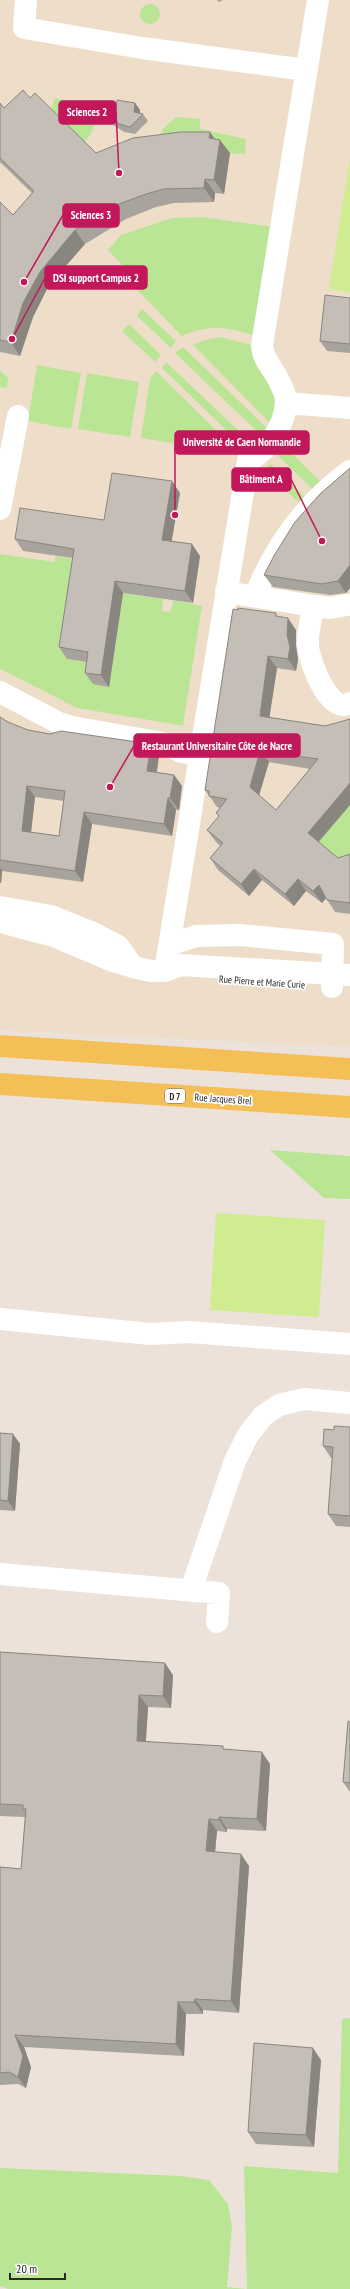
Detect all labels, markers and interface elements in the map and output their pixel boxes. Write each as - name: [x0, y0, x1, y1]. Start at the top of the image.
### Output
- callout: Sciences 2: [59, 101, 116, 124]
- text: Sciences 2: [67, 105, 107, 119]
- callout: Sciences 3: [63, 204, 119, 227]
- text: Sciences 3: [71, 208, 111, 222]
- callout: DSI support Campus 2: [45, 266, 147, 289]
- text: DSI support Campus 2: [53, 271, 139, 285]
- callout: Université de Caen Normandie: [175, 431, 309, 454]
- text: Université de Caen Normandie: [183, 435, 301, 449]
- callout: Bâtiment A: [232, 468, 291, 491]
- text: Bâtiment A: [239, 472, 283, 486]
- callout: Restaurant Universitaire Côte de Nacre: [134, 734, 300, 757]
- text: Restaurant Universitaire Côte de Nacre: [142, 739, 292, 753]
- street label: Rue Pierre et Marie Curie: [219, 973, 305, 991]
- road number: D 7: [165, 1089, 185, 1103]
- street label: Rue Jacques Brel: [194, 1091, 253, 1108]
- scale bar: [10, 2255, 65, 2281]
- text: 20 m: [16, 2261, 37, 2276]

